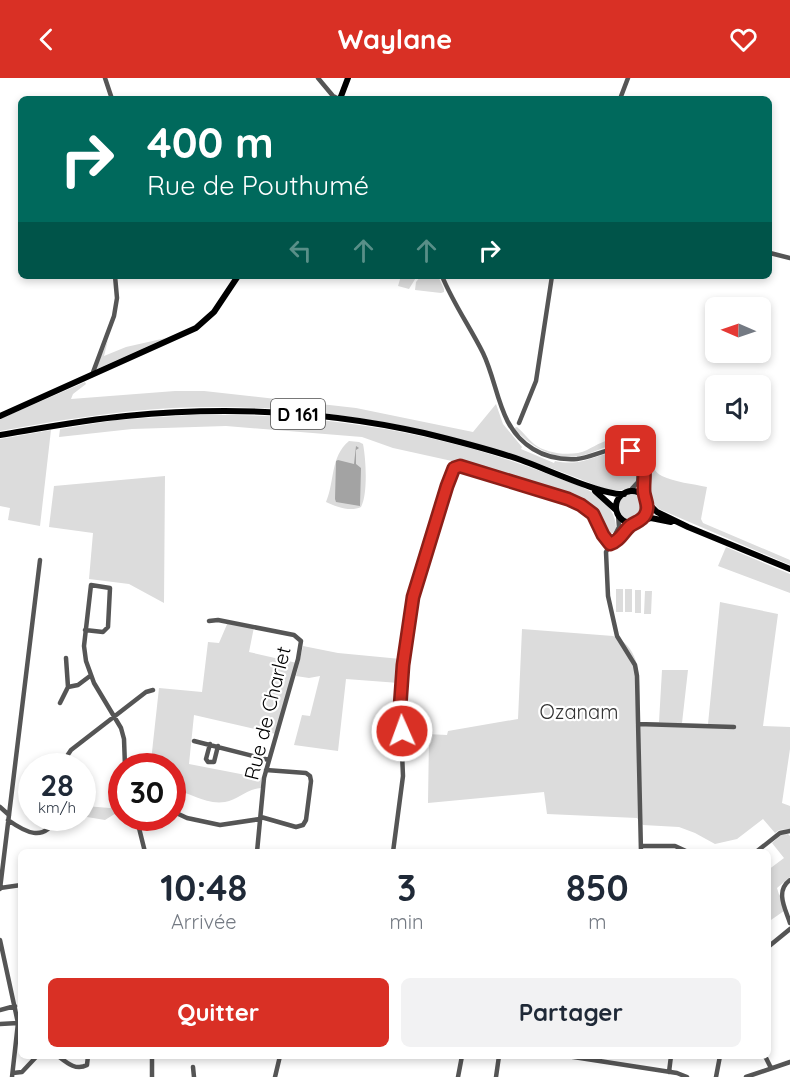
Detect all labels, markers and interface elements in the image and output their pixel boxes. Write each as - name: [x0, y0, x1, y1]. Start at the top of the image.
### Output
- text: Waylane: [338, 22, 452, 56]
- icon: back: [30, 23, 63, 56]
- icon: heart: [727, 23, 760, 56]
- text: 400 m: [147, 116, 274, 169]
- icon: right: [48, 120, 126, 198]
- text: Rue de Pouthumé: [147, 168, 369, 202]
- icon: left: [284, 234, 317, 267]
- icon: ahead: [347, 234, 380, 267]
- icon: ahead: [410, 234, 443, 267]
- icon: right: [473, 234, 506, 267]
- north arrow: [705, 297, 771, 363]
- map controls: [705, 297, 771, 441]
- button: sound: [705, 375, 771, 441]
- road number: D 161: [271, 399, 325, 429]
- pin: [605, 425, 656, 476]
- icon: arrive: [614, 434, 647, 467]
- street label: Rue de Charlet: [238, 643, 296, 782]
- position arrow: [370, 699, 434, 763]
- park label: Ozanam: [540, 699, 618, 724]
- speed limit sign: 30: [108, 753, 186, 831]
- text: 28: [40, 766, 74, 804]
- text: km/h: [38, 798, 76, 817]
- text: 10:48: [160, 865, 247, 910]
- text: 3: [397, 865, 416, 910]
- text: 850: [566, 865, 629, 910]
- text: Arrivée: [171, 909, 237, 934]
- text: min: [390, 909, 424, 934]
- text: m: [588, 909, 606, 934]
- button: Quitter: [48, 978, 389, 1047]
- button: Partager: [401, 978, 741, 1047]

